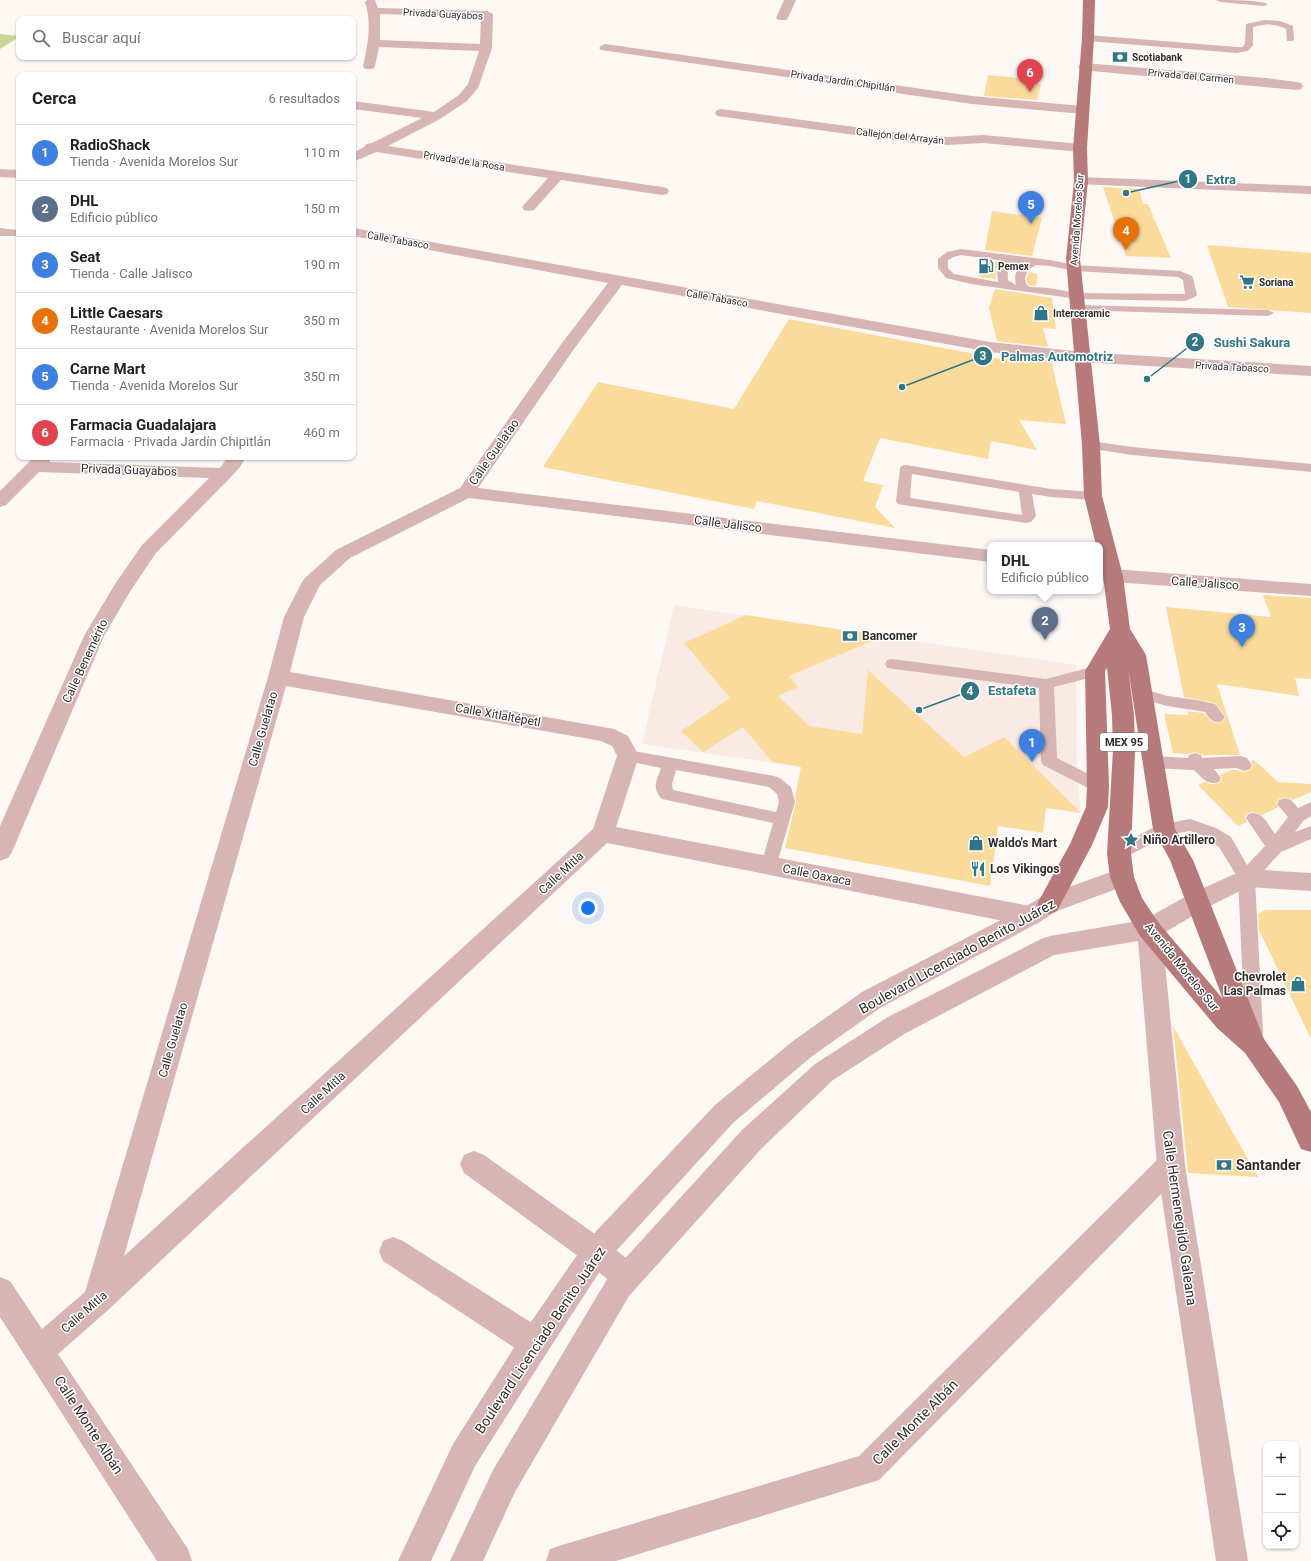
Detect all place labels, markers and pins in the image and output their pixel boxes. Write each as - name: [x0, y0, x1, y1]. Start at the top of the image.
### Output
- bank icon: Scotiabank: [1111, 48, 1129, 66]
- place label: Scotiabank: [1132, 52, 1183, 63]
- pin: 6: [1017, 59, 1043, 92]
- callout: Extra: [1178, 167, 1244, 192]
- pin: 5: [1018, 191, 1044, 224]
- pin: 4: [1113, 217, 1139, 250]
- fuel station icon: Pemex: [977, 257, 995, 275]
- place label: Pemex: [998, 261, 1030, 272]
- supermarket icon: Soriana: [1238, 273, 1256, 291]
- place label: Soriana: [1259, 277, 1294, 288]
- shop icon: Interceramic: [1032, 304, 1050, 322]
- place label: Interceramic: [1053, 308, 1110, 319]
- callout: Sushi Sakura: [1185, 330, 1298, 355]
- callout: Palmas Automotriz: [973, 343, 1121, 368]
- pin: 2: [1032, 607, 1058, 640]
- pin: 3: [1229, 614, 1255, 647]
- bank icon: Bancomer: [841, 627, 859, 645]
- place label: Bancomer: [862, 629, 918, 643]
- callout: Estafeta: [960, 678, 1044, 703]
- pin: 1: [1019, 729, 1045, 762]
- place icon: Niño Artillero: [1122, 831, 1140, 849]
- place label: Niño Artillero: [1143, 833, 1215, 847]
- shop icon: Waldo's Mart: [967, 834, 985, 852]
- place label: Waldo's Mart: [988, 836, 1057, 850]
- restaurant icon: Los Vikingos: [969, 860, 987, 878]
- place label: Los Vikingos: [990, 862, 1060, 876]
- place label: Chevrolet Las Palmas: [1224, 970, 1286, 998]
- shop icon: Chevrolet Las Palmas: [1289, 975, 1307, 993]
- bank icon: Santander: [1215, 1156, 1233, 1174]
- place label: Santander: [1236, 1157, 1301, 1173]

